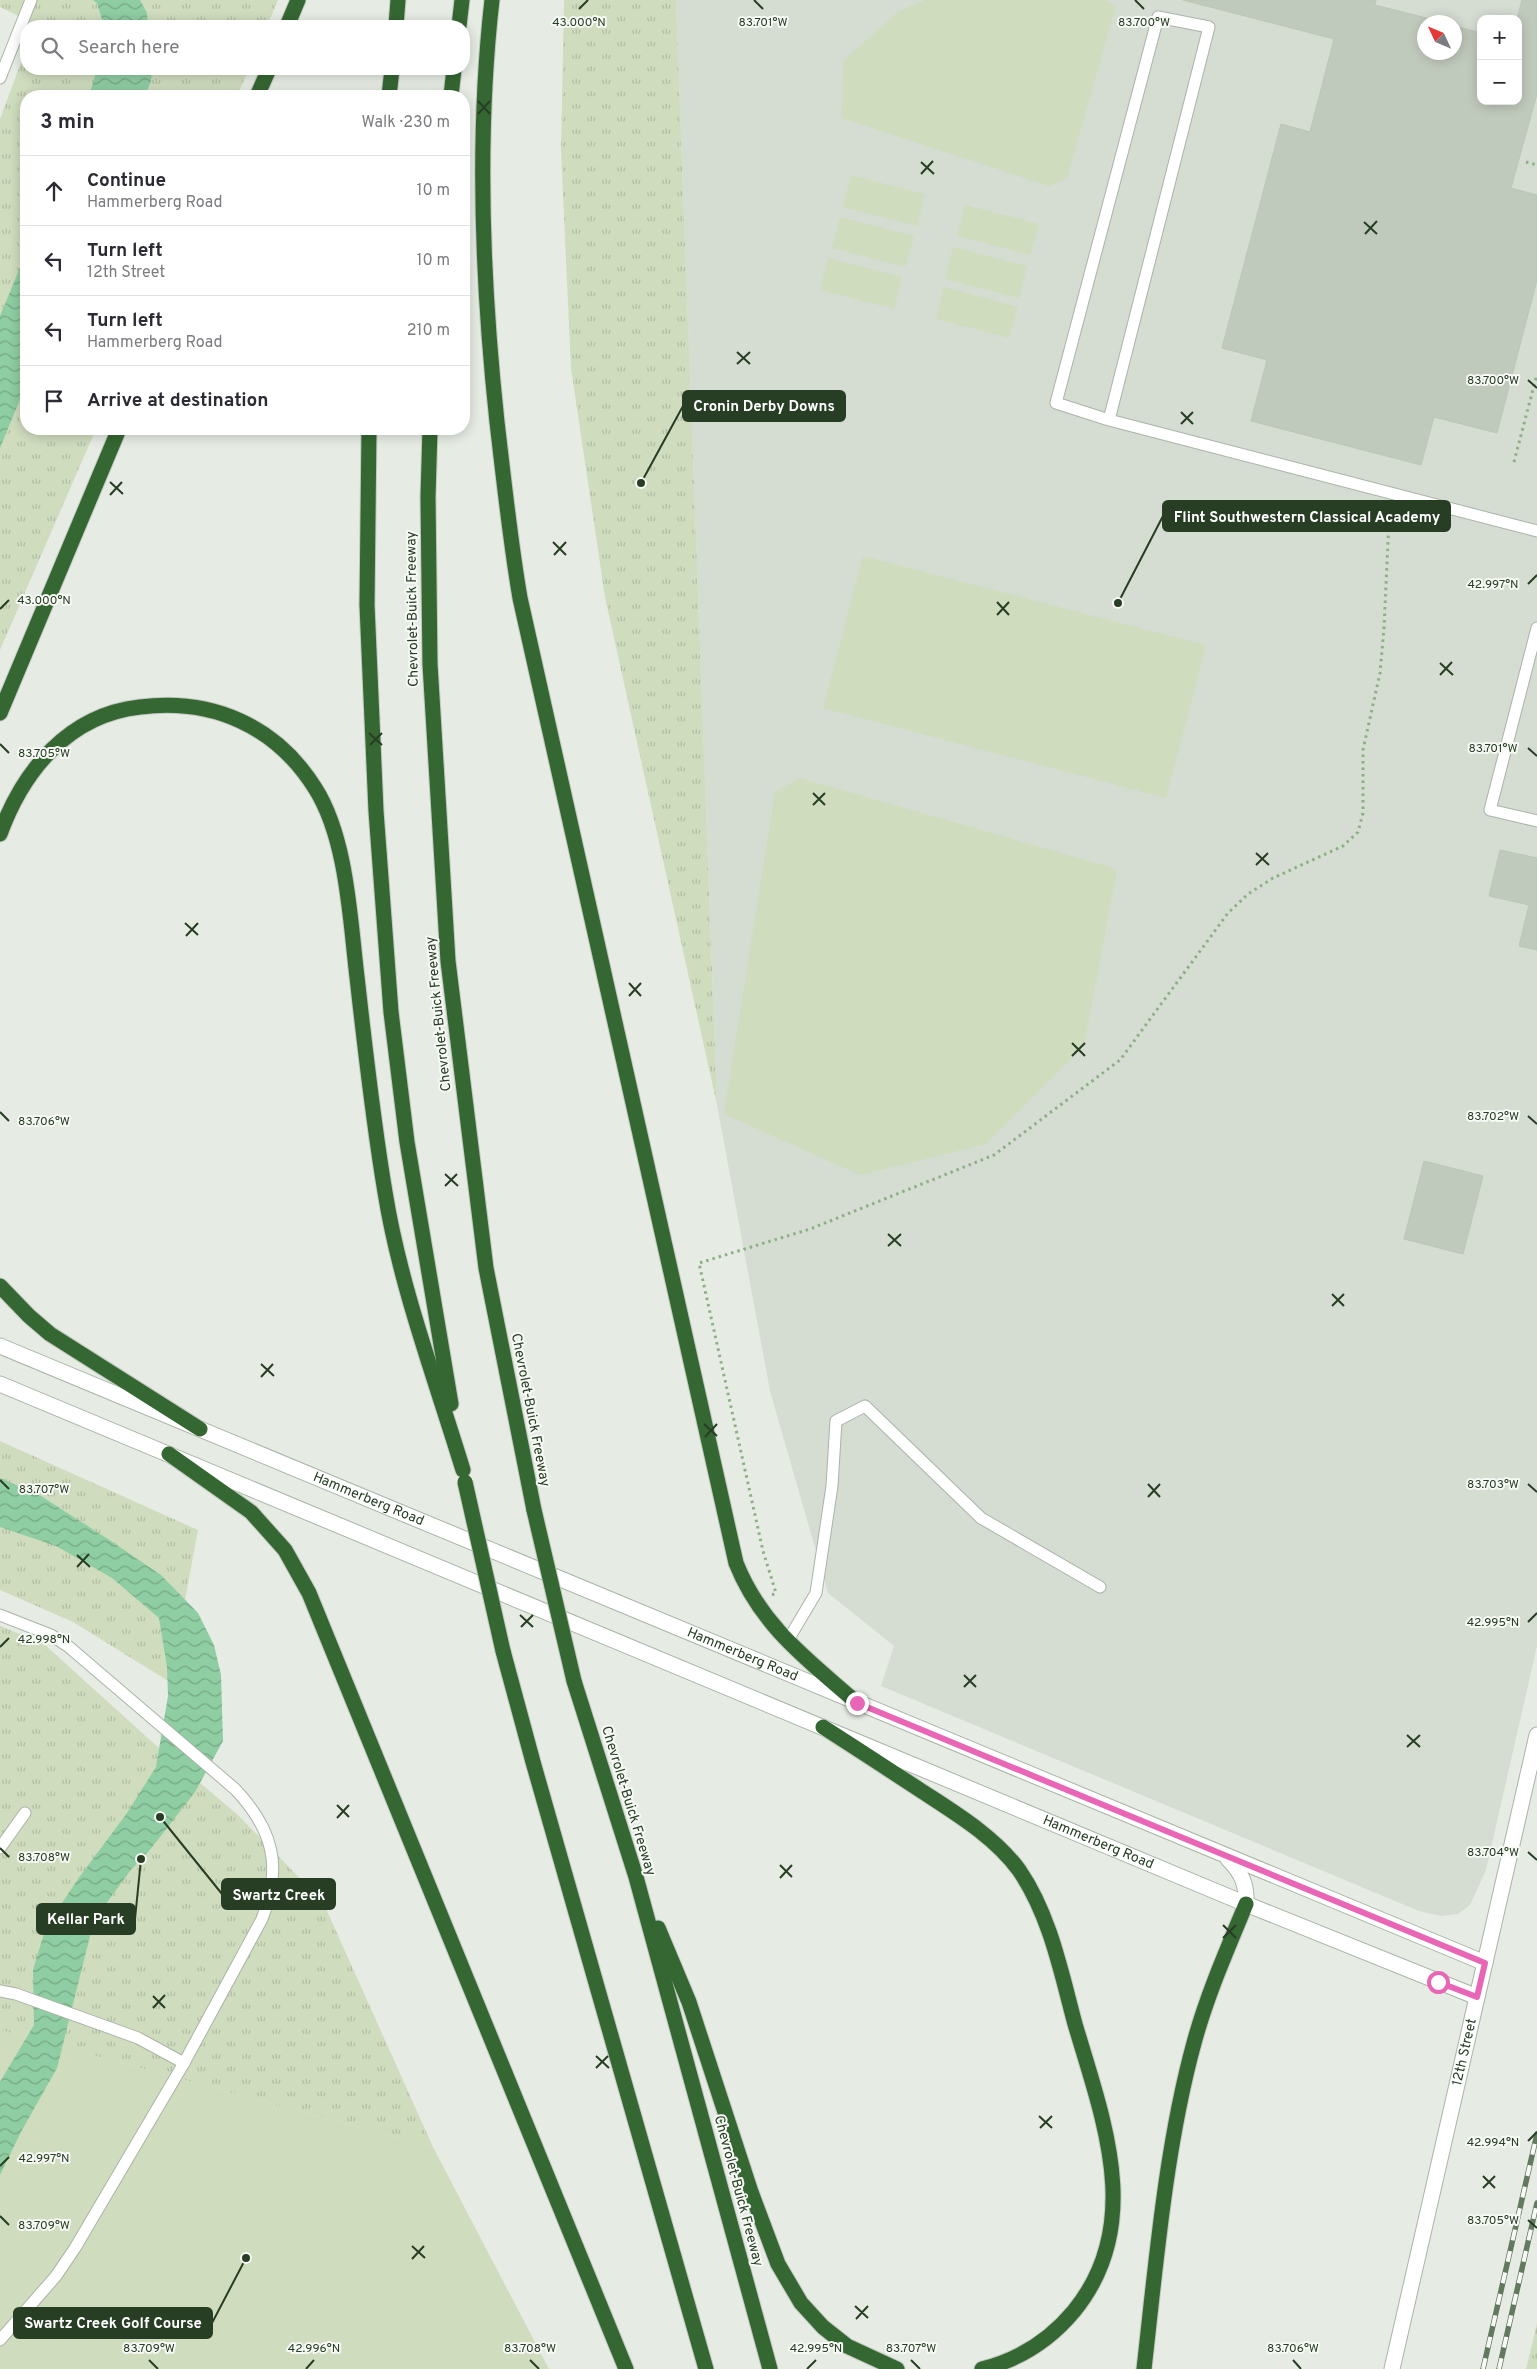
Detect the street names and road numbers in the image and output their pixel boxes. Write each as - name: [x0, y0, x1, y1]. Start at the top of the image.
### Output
- street label: Chevrolet-Buick Freeway: [403, 531, 423, 687]
- street label: Chevrolet-Buick Freeway: [422, 936, 456, 1092]
- street label: Chevrolet-Buick Freeway: [507, 1332, 553, 1488]
- street label: Hammerberg Road: [310, 1468, 427, 1530]
- street label: Hammerberg Road: [684, 1624, 801, 1685]
- street label: Chevrolet-Buick Freeway: [597, 1724, 659, 1878]
- street label: Hammerberg Road: [1040, 1812, 1156, 1873]
- street label: 12th Street: [1449, 2017, 1480, 2088]
- street label: Chevrolet-Buick Freeway: [710, 2114, 766, 2268]

